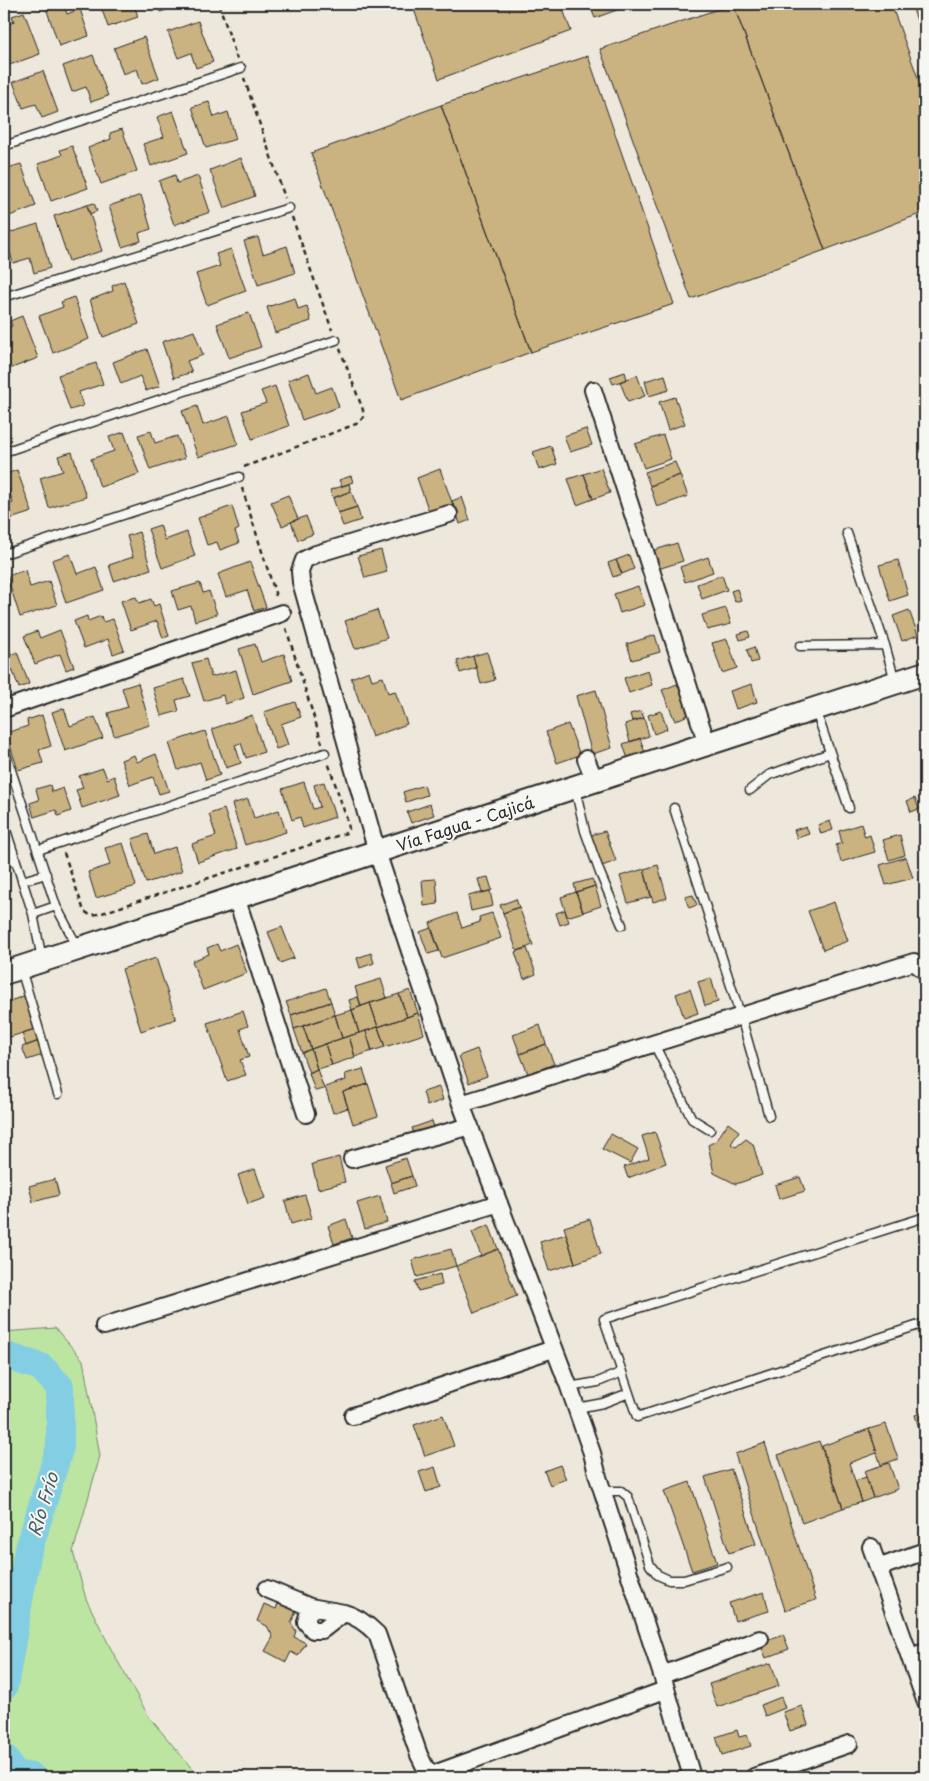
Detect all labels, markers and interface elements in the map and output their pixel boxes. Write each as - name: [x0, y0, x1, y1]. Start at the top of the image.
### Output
- street label: Vía Fagua - Cajicá: [393, 789, 537, 857]
- water label: Río Frío: [20, 1468, 65, 1539]

